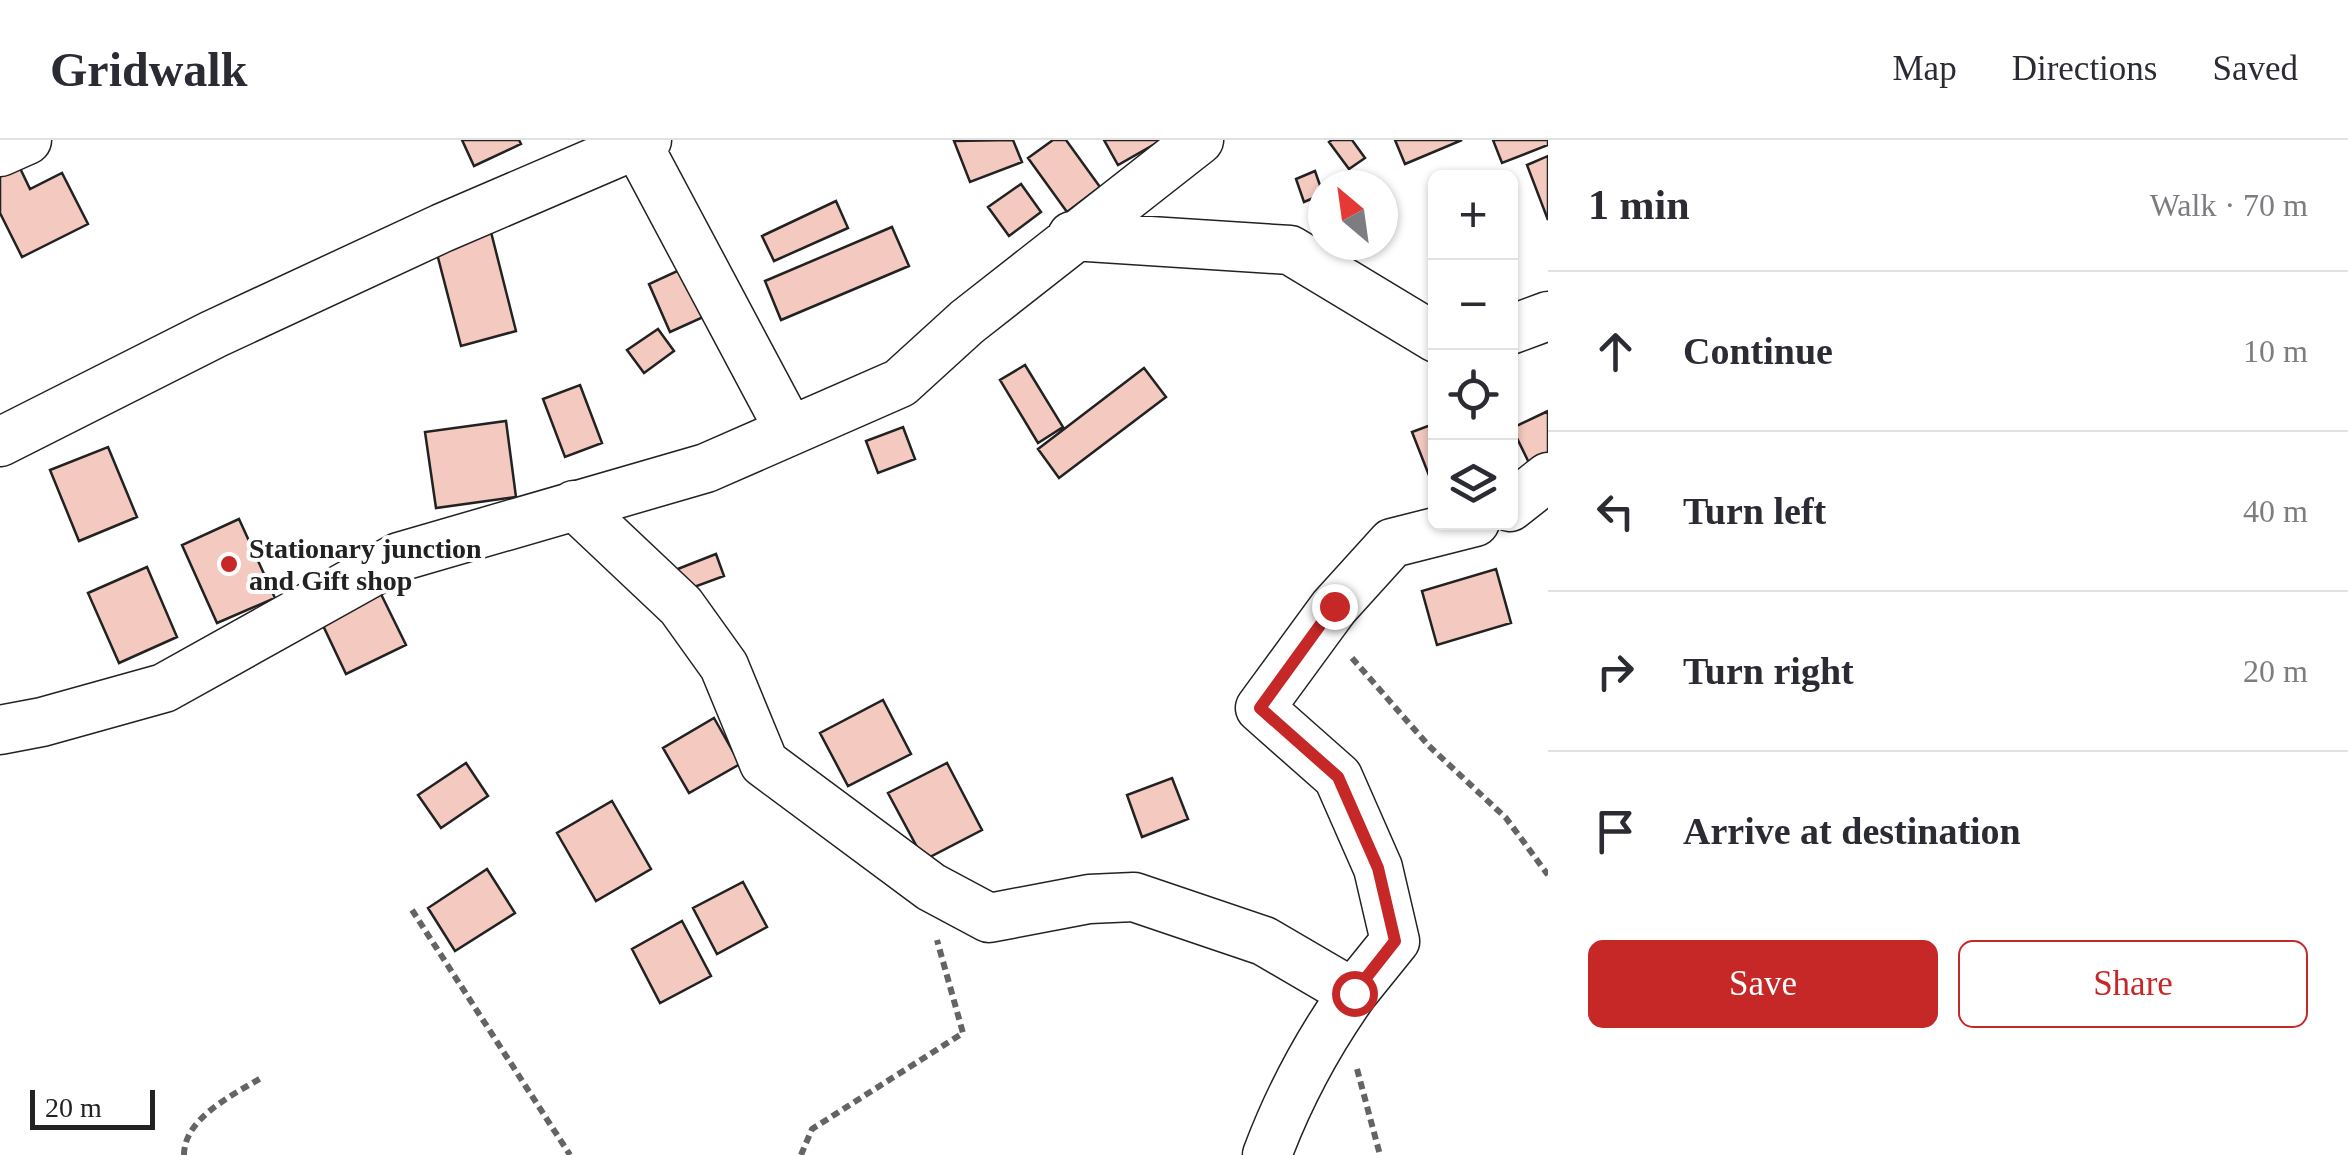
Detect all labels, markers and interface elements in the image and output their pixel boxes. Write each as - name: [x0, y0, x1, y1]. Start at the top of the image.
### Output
- text: Gridwalk: [50, 43, 247, 96]
- text: Map: [1893, 49, 1957, 88]
- text: Directions: [2012, 49, 2157, 88]
- text: Saved: [2212, 49, 2298, 88]
- north arrow: [1308, 170, 1398, 260]
- map controls: [1428, 170, 1518, 530]
- button: +: [1428, 170, 1518, 260]
- text: 1 min: [1588, 182, 1690, 228]
- text: Walk · 70 m: [2150, 187, 2308, 223]
- button: −: [1428, 260, 1518, 350]
- icon: ahead: [1588, 324, 1643, 379]
- text: Continue: [1683, 330, 1833, 372]
- text: 10 m: [2243, 333, 2308, 369]
- button: locate: [1428, 350, 1518, 440]
- button: layers: [1428, 440, 1518, 530]
- icon: left: [1588, 484, 1643, 539]
- text: Turn left: [1683, 490, 1826, 532]
- text: 40 m: [2243, 493, 2308, 529]
- place label: Stationary junction and Gift shop: [249, 533, 482, 596]
- marker: Stationary junction and Gift shop: [218, 553, 240, 575]
- route end: [1312, 584, 1358, 630]
- icon: right: [1588, 644, 1643, 699]
- text: Turn right: [1683, 650, 1854, 692]
- text: 20 m: [2243, 653, 2308, 689]
- icon: arrive: [1588, 804, 1643, 859]
- text: Arrive at destination: [1683, 810, 2021, 852]
- button: Save: [1588, 940, 1938, 1028]
- button: Share: [1958, 940, 2308, 1028]
- route start: [1332, 971, 1378, 1017]
- scale bar: [30, 1085, 155, 1130]
- text: 20 m: [45, 1092, 102, 1123]

